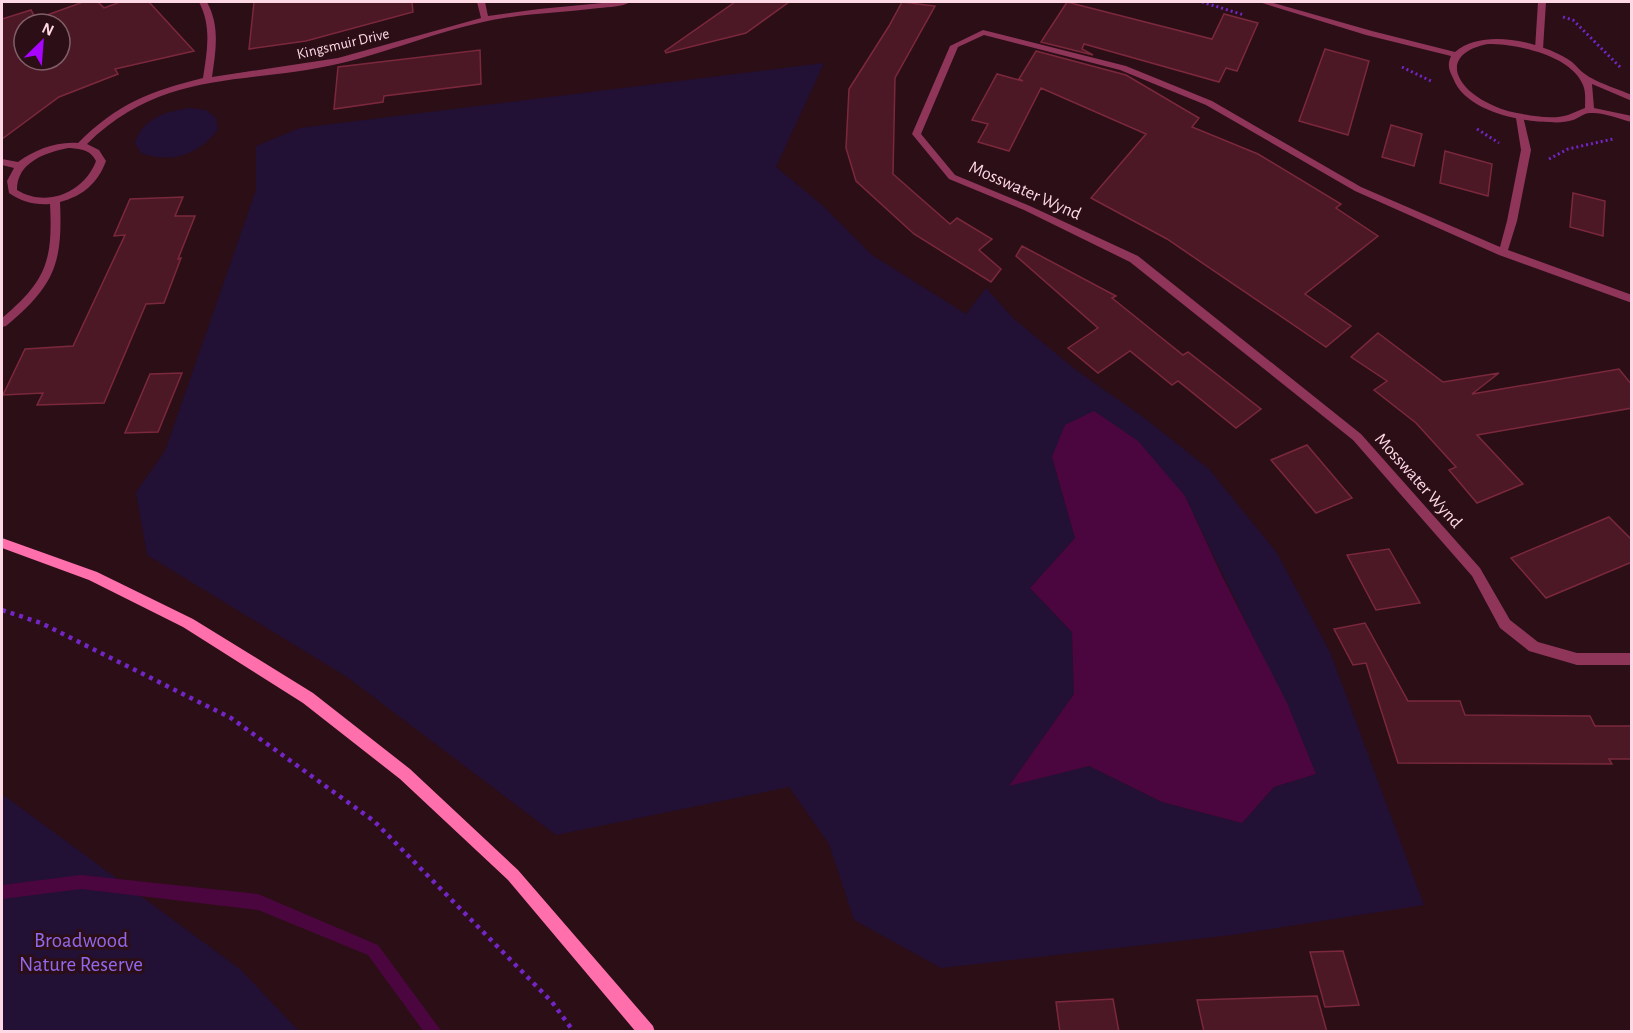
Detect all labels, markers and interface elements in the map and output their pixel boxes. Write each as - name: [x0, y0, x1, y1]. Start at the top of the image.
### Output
- north arrow: [12, 12, 72, 72]
- text: N: [39, 20, 56, 39]
- street label: Kingsmuir Drive: [295, 26, 391, 62]
- street label: Mosswater Wynd: [966, 158, 1084, 224]
- street label: Mosswater Wynd: [1371, 430, 1465, 532]
- park label: Broadwood Nature Reserve: [19, 930, 143, 975]

